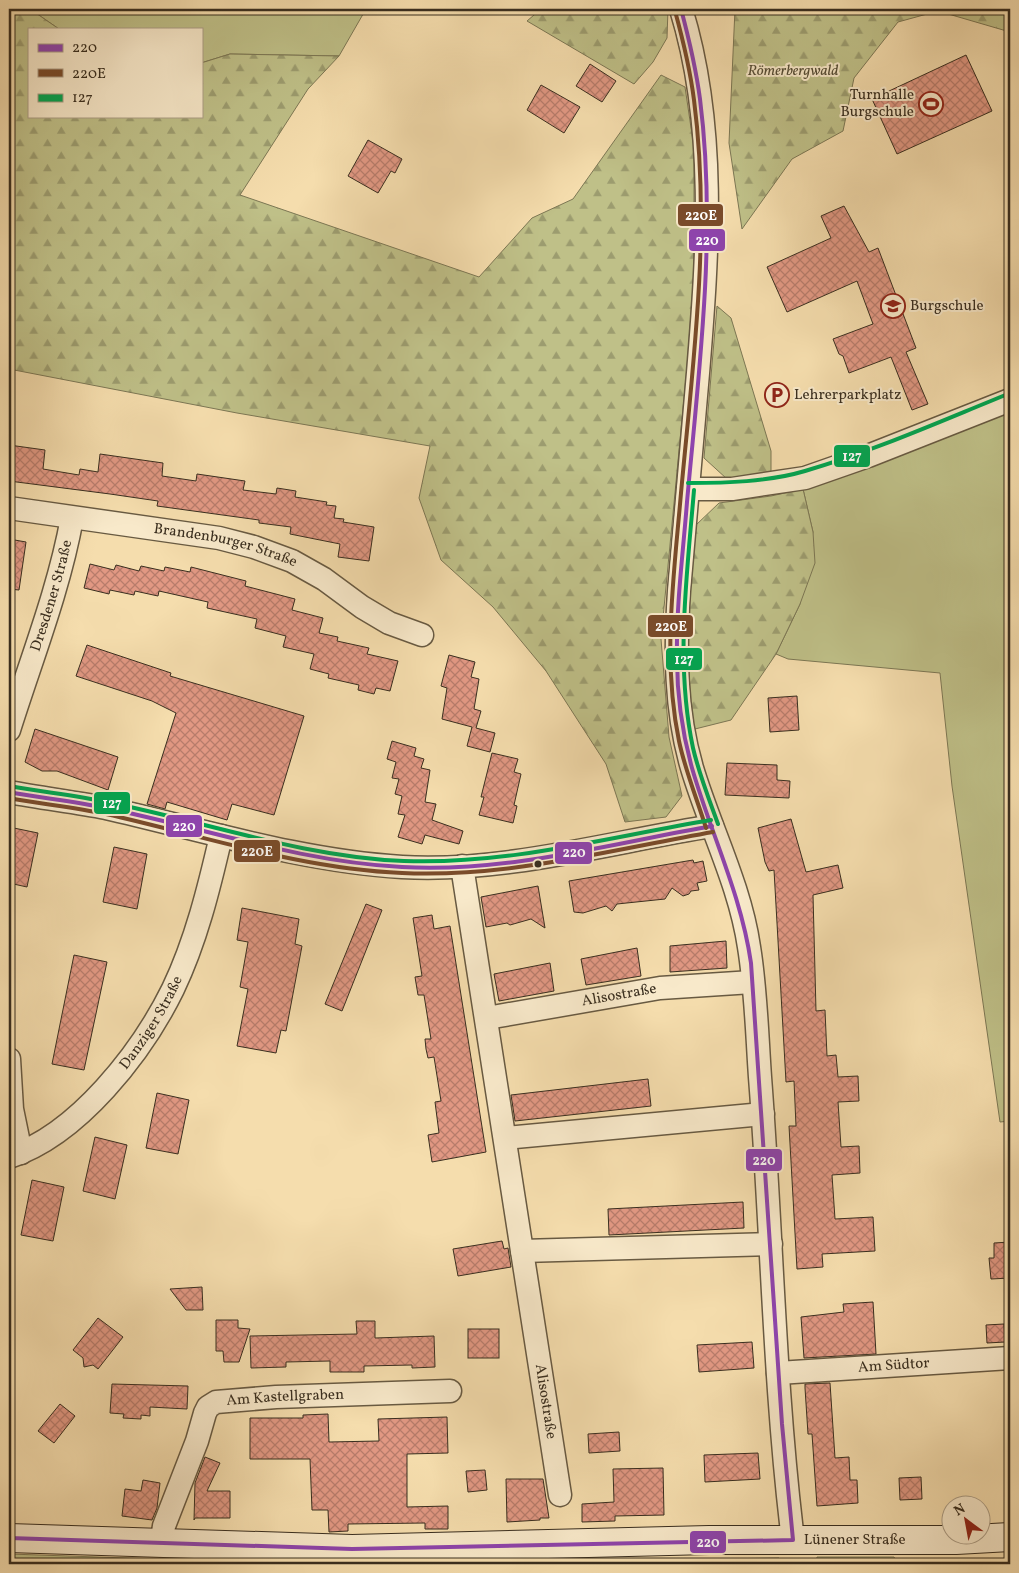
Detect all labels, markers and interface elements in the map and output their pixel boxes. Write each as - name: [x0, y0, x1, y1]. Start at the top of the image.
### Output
- legend: [28, 28, 202, 118]
- text: 220: [72, 38, 97, 59]
- park label: Römerbergwald: [747, 61, 839, 82]
- text: 220E: [72, 64, 106, 85]
- place label: Turnhalle Burgschule: [840, 85, 914, 123]
- text: 127: [72, 88, 93, 109]
- sports icon: Turnhalle Burgschule: [918, 91, 944, 117]
- line badge: 220E: [677, 203, 724, 227]
- text: 220E: [685, 207, 717, 226]
- line badge: 220: [688, 228, 726, 252]
- text: 220: [695, 232, 719, 251]
- school or university icon: Burgschule: [880, 293, 906, 319]
- place label: Burgschule: [910, 296, 984, 317]
- parking icon: Lehrerparkplatz: [764, 382, 790, 408]
- place label: Lehrerparkplatz: [794, 385, 902, 406]
- line badge: 127: [833, 444, 871, 468]
- text: 127: [842, 448, 862, 467]
- street label: Brandenburger Straße: [152, 518, 301, 573]
- street label: Dresdener Straße: [25, 538, 78, 654]
- line badge: 220E: [647, 614, 694, 638]
- text: 220E: [655, 618, 687, 637]
- line badge: 127: [665, 647, 703, 671]
- text: 127: [674, 651, 694, 670]
- line badge: 127: [93, 791, 131, 815]
- text: 127: [102, 795, 122, 814]
- line badge: 220: [165, 814, 203, 838]
- text: 220: [172, 818, 196, 837]
- line badge: 220E: [233, 839, 281, 863]
- line badge: 220: [554, 841, 593, 865]
- text: 220E: [241, 843, 273, 862]
- text: 220: [562, 844, 586, 863]
- unlabelled marker: [533, 859, 543, 869]
- street label: Danziger Straße: [114, 973, 188, 1074]
- street label: Alisostraße: [580, 978, 658, 1012]
- line badge: 220: [745, 1148, 783, 1172]
- text: 220: [752, 1152, 776, 1171]
- street label: Am Südtor: [857, 1353, 930, 1378]
- street label: Alisostraße: [529, 1363, 562, 1440]
- street label: Am Kastellgraben: [225, 1384, 344, 1412]
- north arrow: [942, 1496, 992, 1546]
- text: N: [951, 1499, 969, 1521]
- line badge: 220: [689, 1530, 727, 1554]
- street label: Lünener Straße: [804, 1530, 906, 1551]
- text: 220: [696, 1534, 720, 1553]

